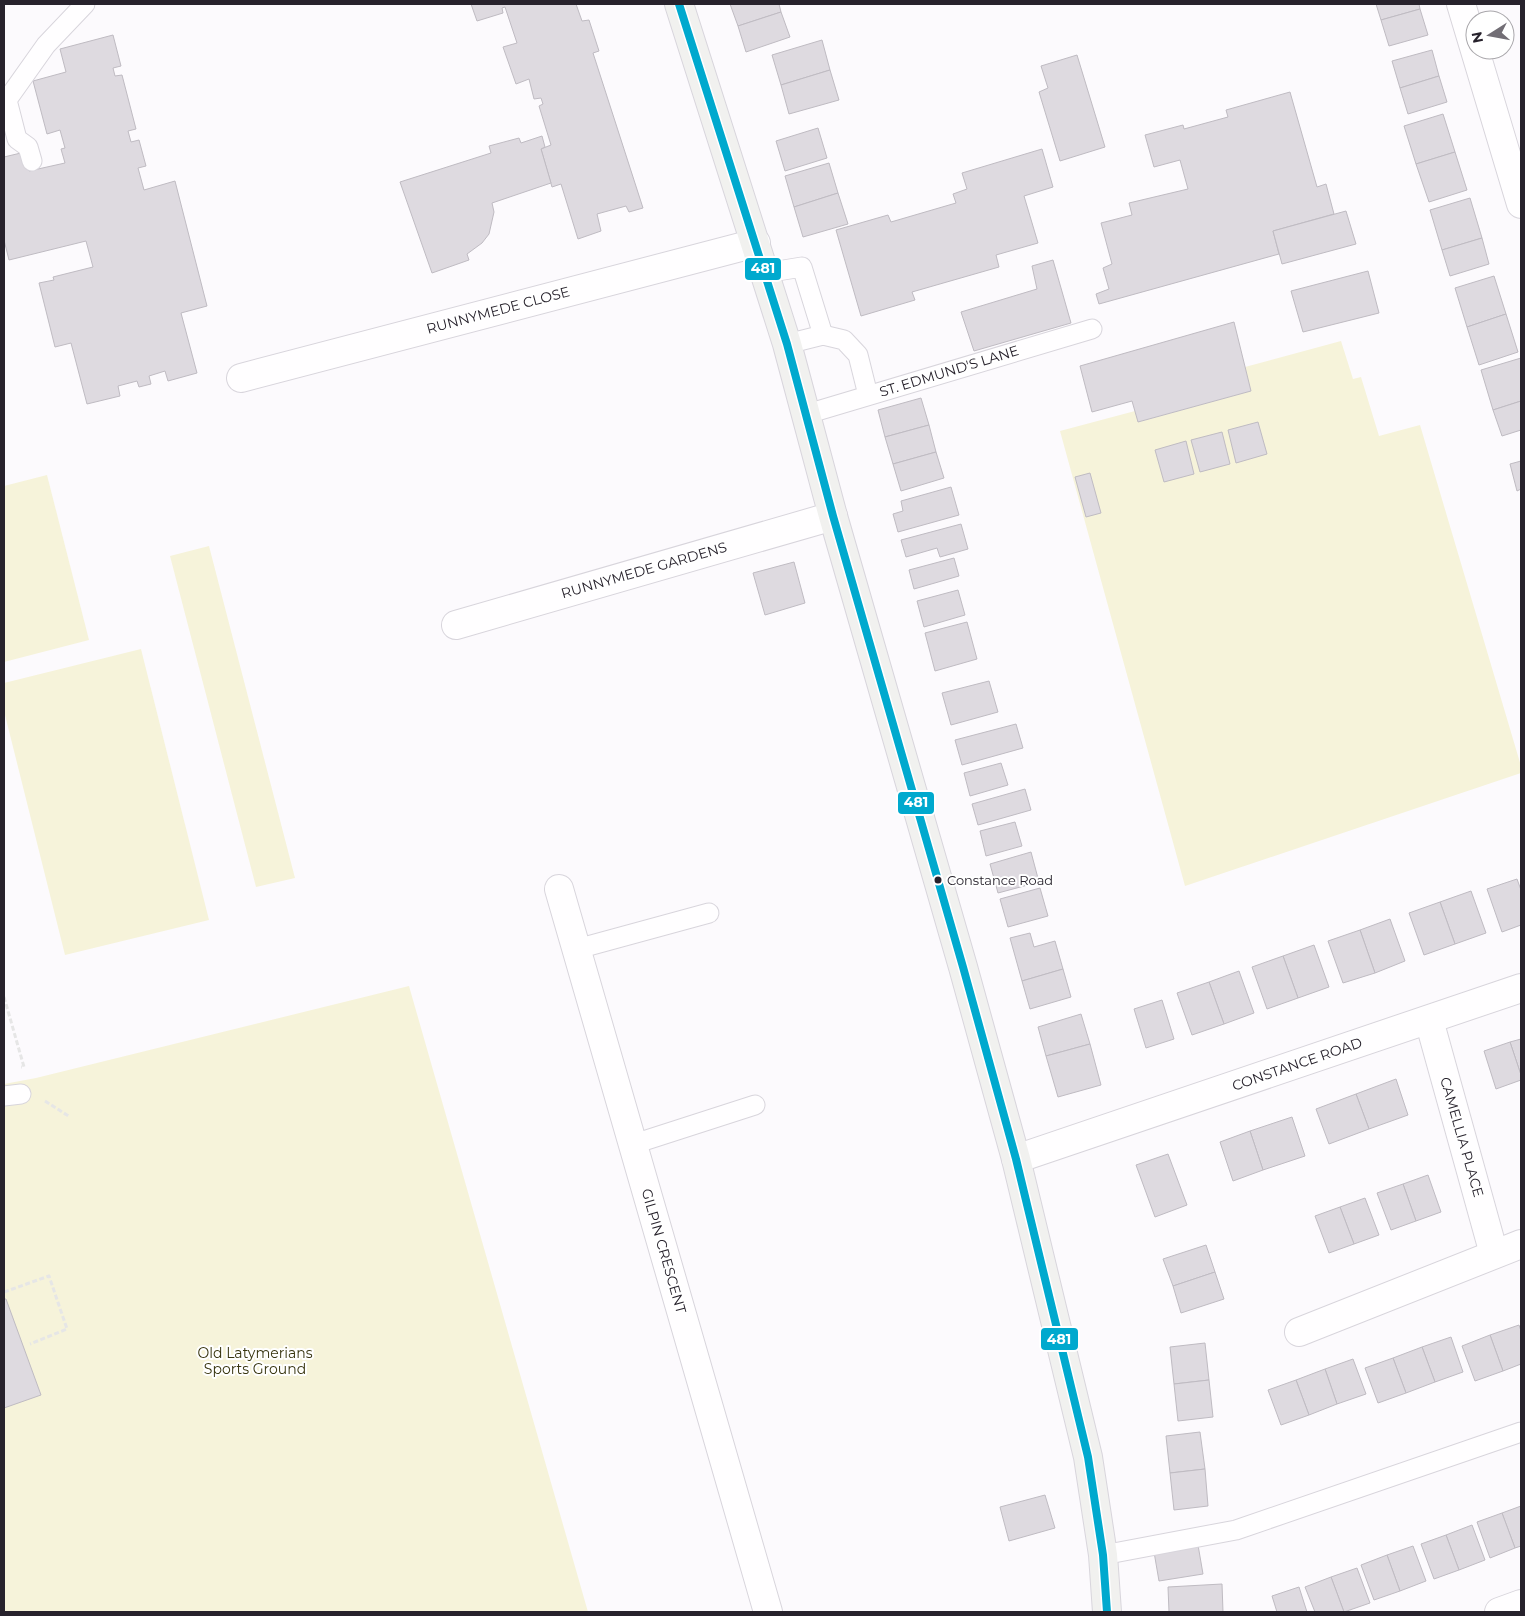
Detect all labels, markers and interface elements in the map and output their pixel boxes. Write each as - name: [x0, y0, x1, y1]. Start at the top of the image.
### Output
- north arrow: [1465, 10, 1515, 60]
- text: N: [1467, 30, 1487, 45]
- line badge: 481: [744, 257, 782, 281]
- text: 481: [751, 259, 775, 277]
- street label: RUNNYMEDE CLOSE: [424, 282, 572, 338]
- street label: ST. EDMUND'S LANE: [877, 341, 1021, 401]
- street label: RUNNYMEDE GARDENS: [559, 538, 729, 602]
- line badge: 481: [897, 791, 935, 815]
- text: 481: [904, 793, 928, 811]
- place label: Constance Road: [947, 872, 1053, 888]
- marker: Constance Road: [933, 875, 943, 885]
- street label: CONSTANCE ROAD: [1230, 1033, 1364, 1095]
- street label: CAMELLIA PLACE: [1436, 1075, 1488, 1199]
- street label: GILPIN CRESCENT: [638, 1186, 690, 1316]
- line badge: 481: [1040, 1327, 1079, 1351]
- text: 481: [1047, 1330, 1071, 1348]
- park label: Old Latymerians Sports Ground: [197, 1344, 313, 1378]

